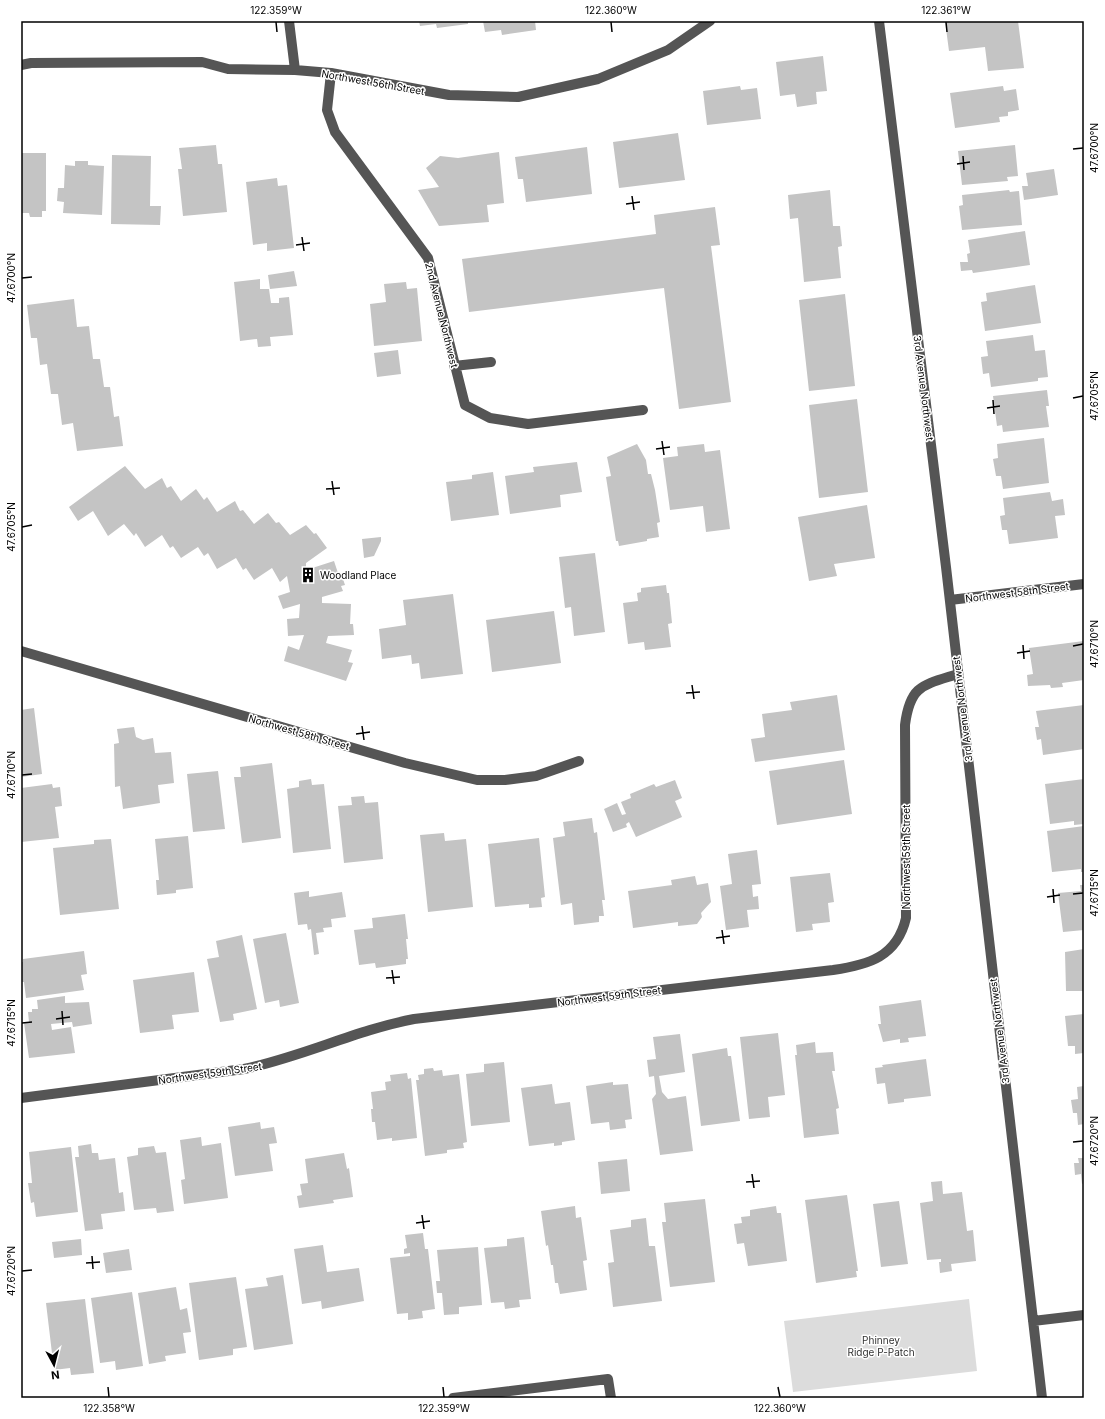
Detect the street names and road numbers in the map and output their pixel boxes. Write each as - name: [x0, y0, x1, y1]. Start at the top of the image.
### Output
- street label: Northwest 56th Street: [321, 67, 426, 97]
- street label: 2nd Avenue Northwest: [423, 261, 461, 370]
- street label: 3rd Avenue Northwest: [912, 335, 936, 442]
- street label: Northwest 58th Street: [965, 580, 1070, 604]
- street label: 3rd Avenue Northwest: [950, 655, 974, 762]
- street label: Northwest 58th Street: [247, 712, 351, 752]
- street label: Northwest 59th Street: [900, 804, 912, 909]
- street label: 3rd Avenue Northwest: [987, 977, 1011, 1084]
- street label: Northwest 59th Street: [556, 984, 662, 1008]
- street label: Northwest 59th Street: [157, 1060, 263, 1086]

